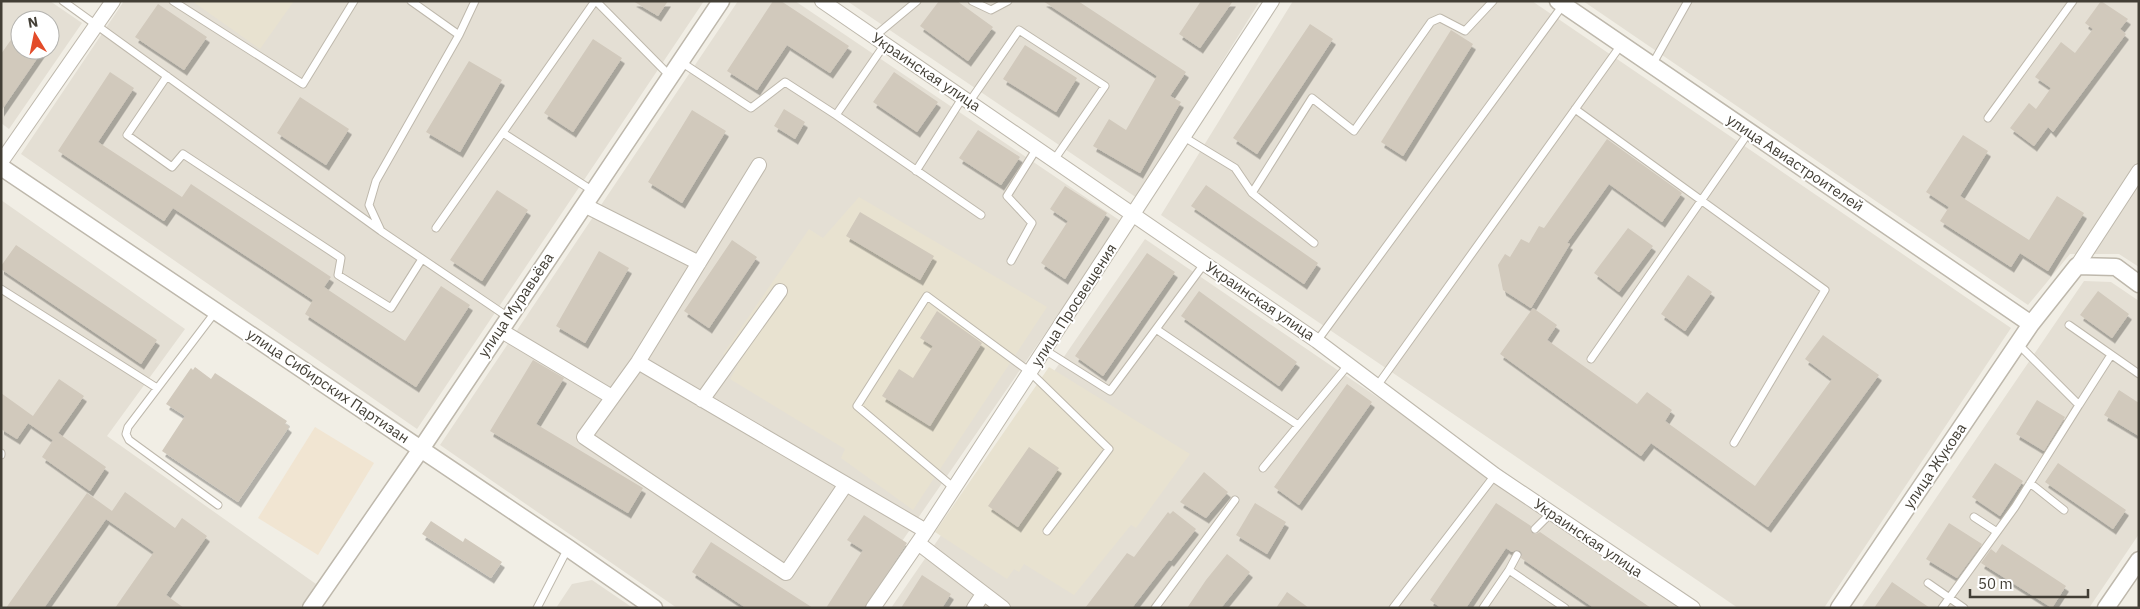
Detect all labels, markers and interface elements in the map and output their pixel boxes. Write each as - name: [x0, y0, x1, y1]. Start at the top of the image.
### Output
- north arrow: [10, 10, 60, 60]
- text: N: [26, 12, 39, 32]
- street label: Украинская улица: [868, 28, 985, 115]
- street label: улица Авиастроителей: [1723, 110, 1867, 216]
- street label: улица Просвещения: [1027, 240, 1120, 370]
- street label: улица Муравьёва: [474, 249, 558, 361]
- street label: Украинская улица: [1202, 257, 1319, 344]
- street label: улица Сибирских Партизан: [243, 324, 413, 447]
- street label: улица Жукова: [1899, 419, 1970, 512]
- street label: Украинская улица: [1530, 494, 1647, 581]
- scale bar: [1970, 566, 2088, 598]
- text: 50 m: [1978, 574, 2013, 593]

